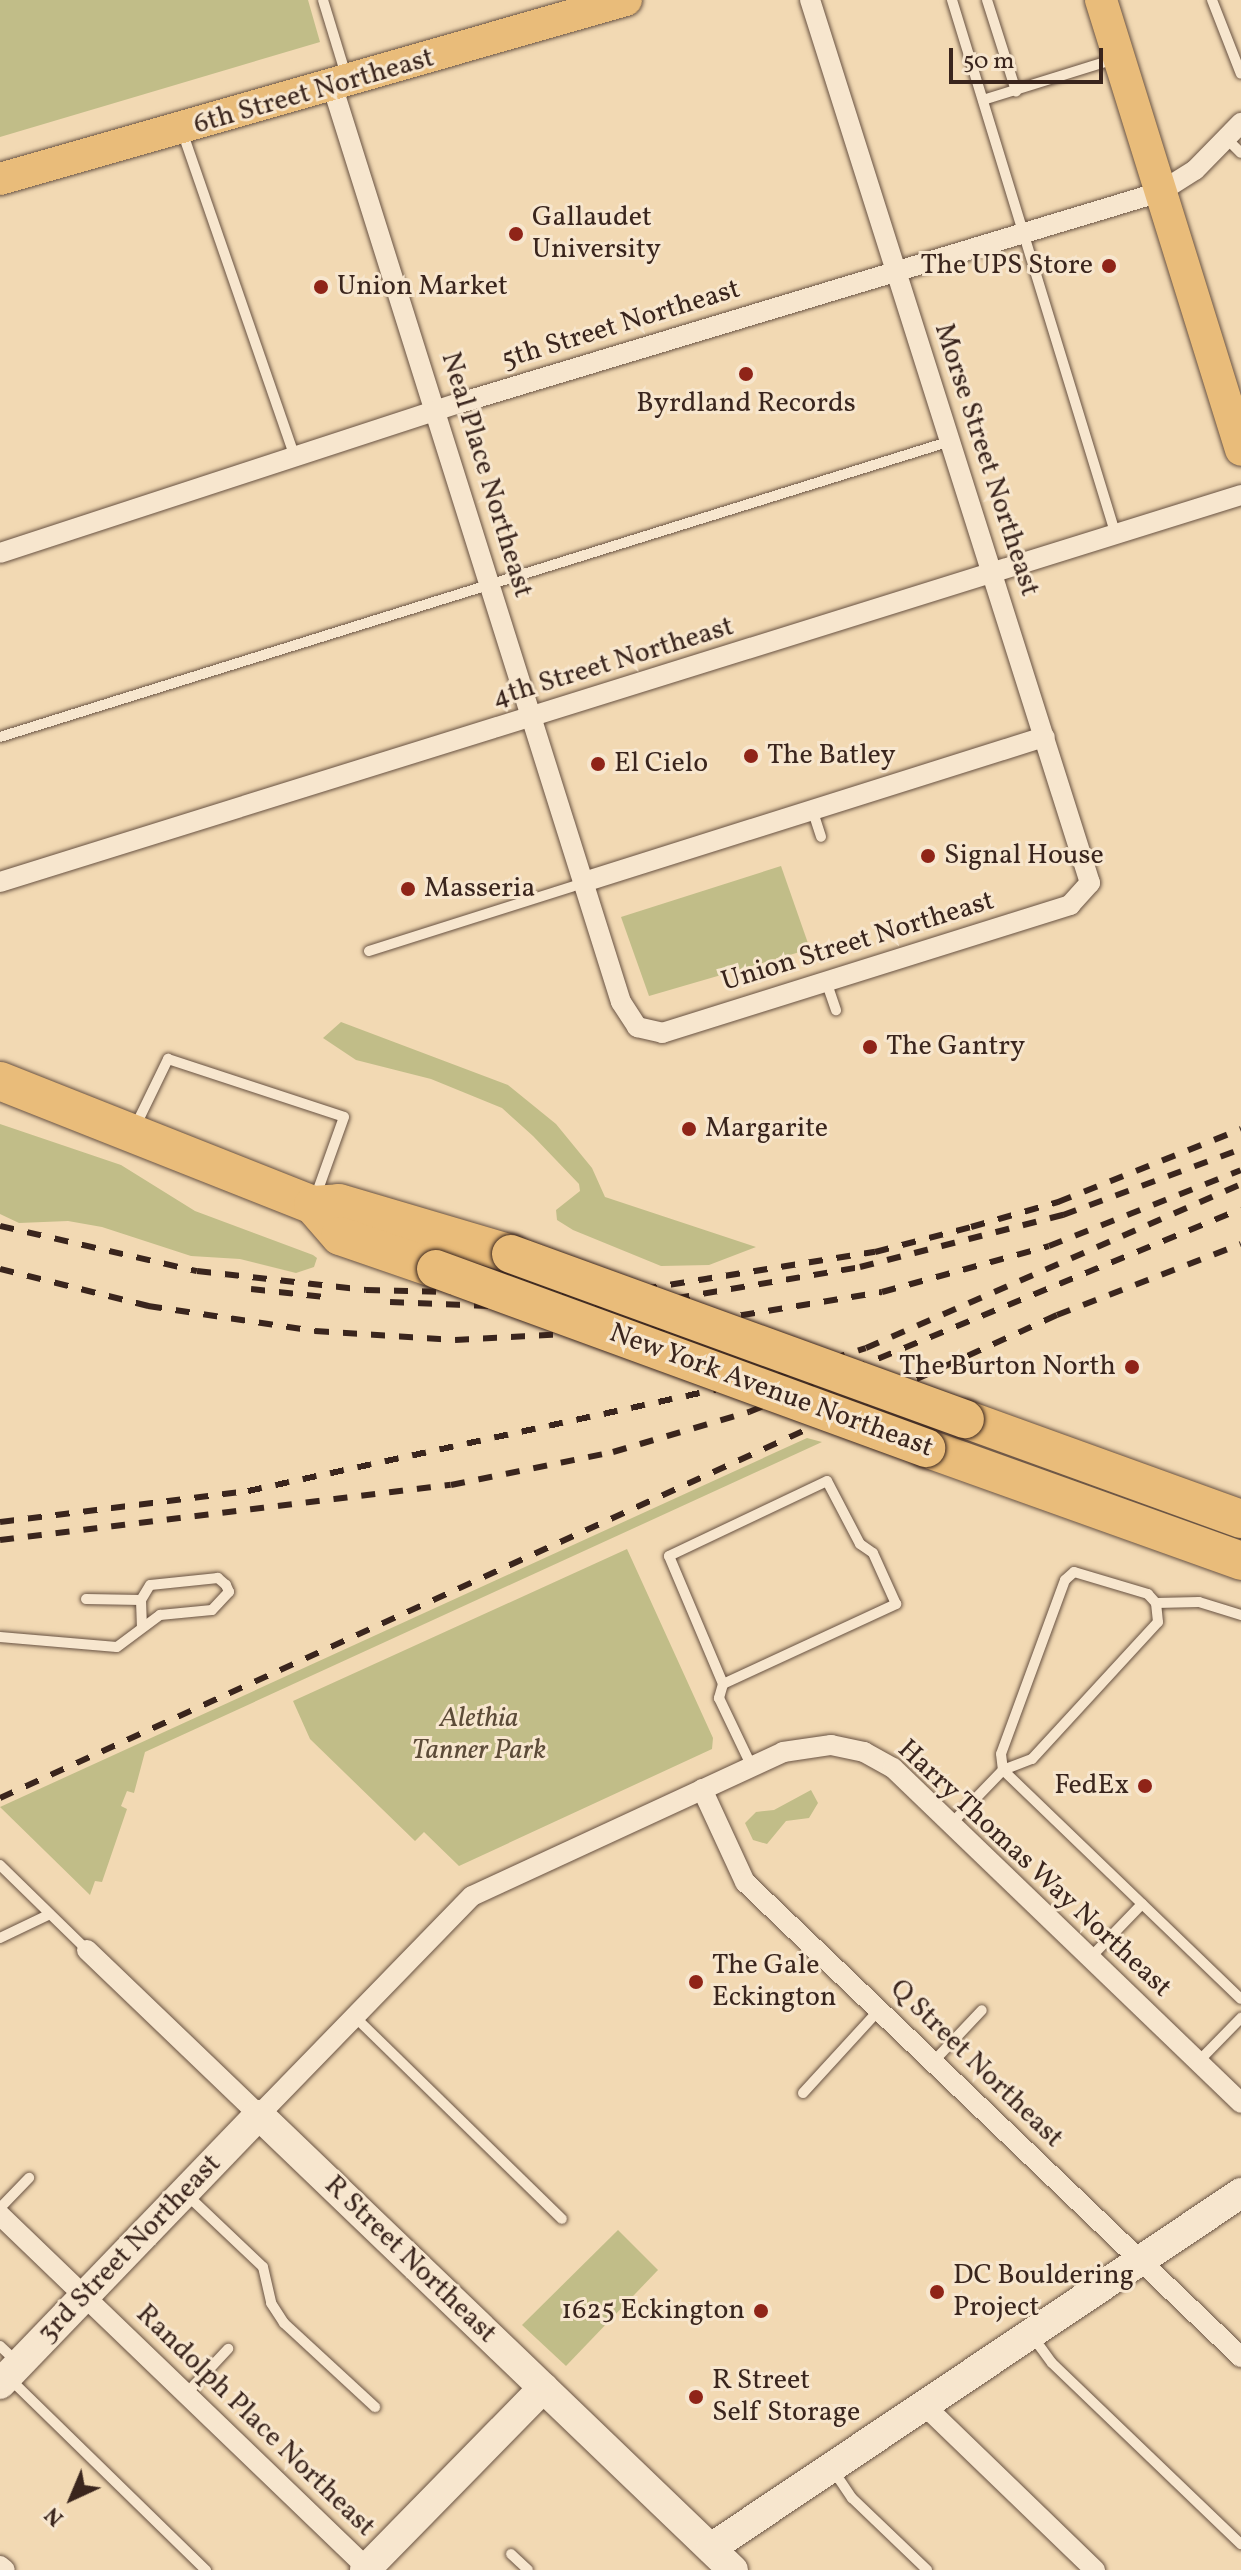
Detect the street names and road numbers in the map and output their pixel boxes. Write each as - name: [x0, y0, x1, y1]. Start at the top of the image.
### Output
- street label: 6th Street Northeast: [190, 42, 438, 142]
- street label: 5th Street Northeast: [498, 273, 744, 377]
- street label: Morse Street Northeast: [926, 319, 1046, 601]
- street label: Neal Place Northeast: [433, 348, 539, 602]
- street label: 4th Street Northeast: [488, 610, 738, 716]
- street label: Union Street Northeast: [718, 885, 998, 999]
- street label: New York Avenue Northeast: [604, 1316, 938, 1466]
- street label: Harry Thomas Way Northeast: [889, 1732, 1179, 2006]
- street label: Q Street Northeast: [882, 1973, 1070, 2155]
- street label: 3rd Street Northeast: [31, 2148, 229, 2350]
- street label: R Street Northeast: [317, 2169, 503, 2351]
- street label: Randolph Place Northeast: [128, 2298, 382, 2544]

